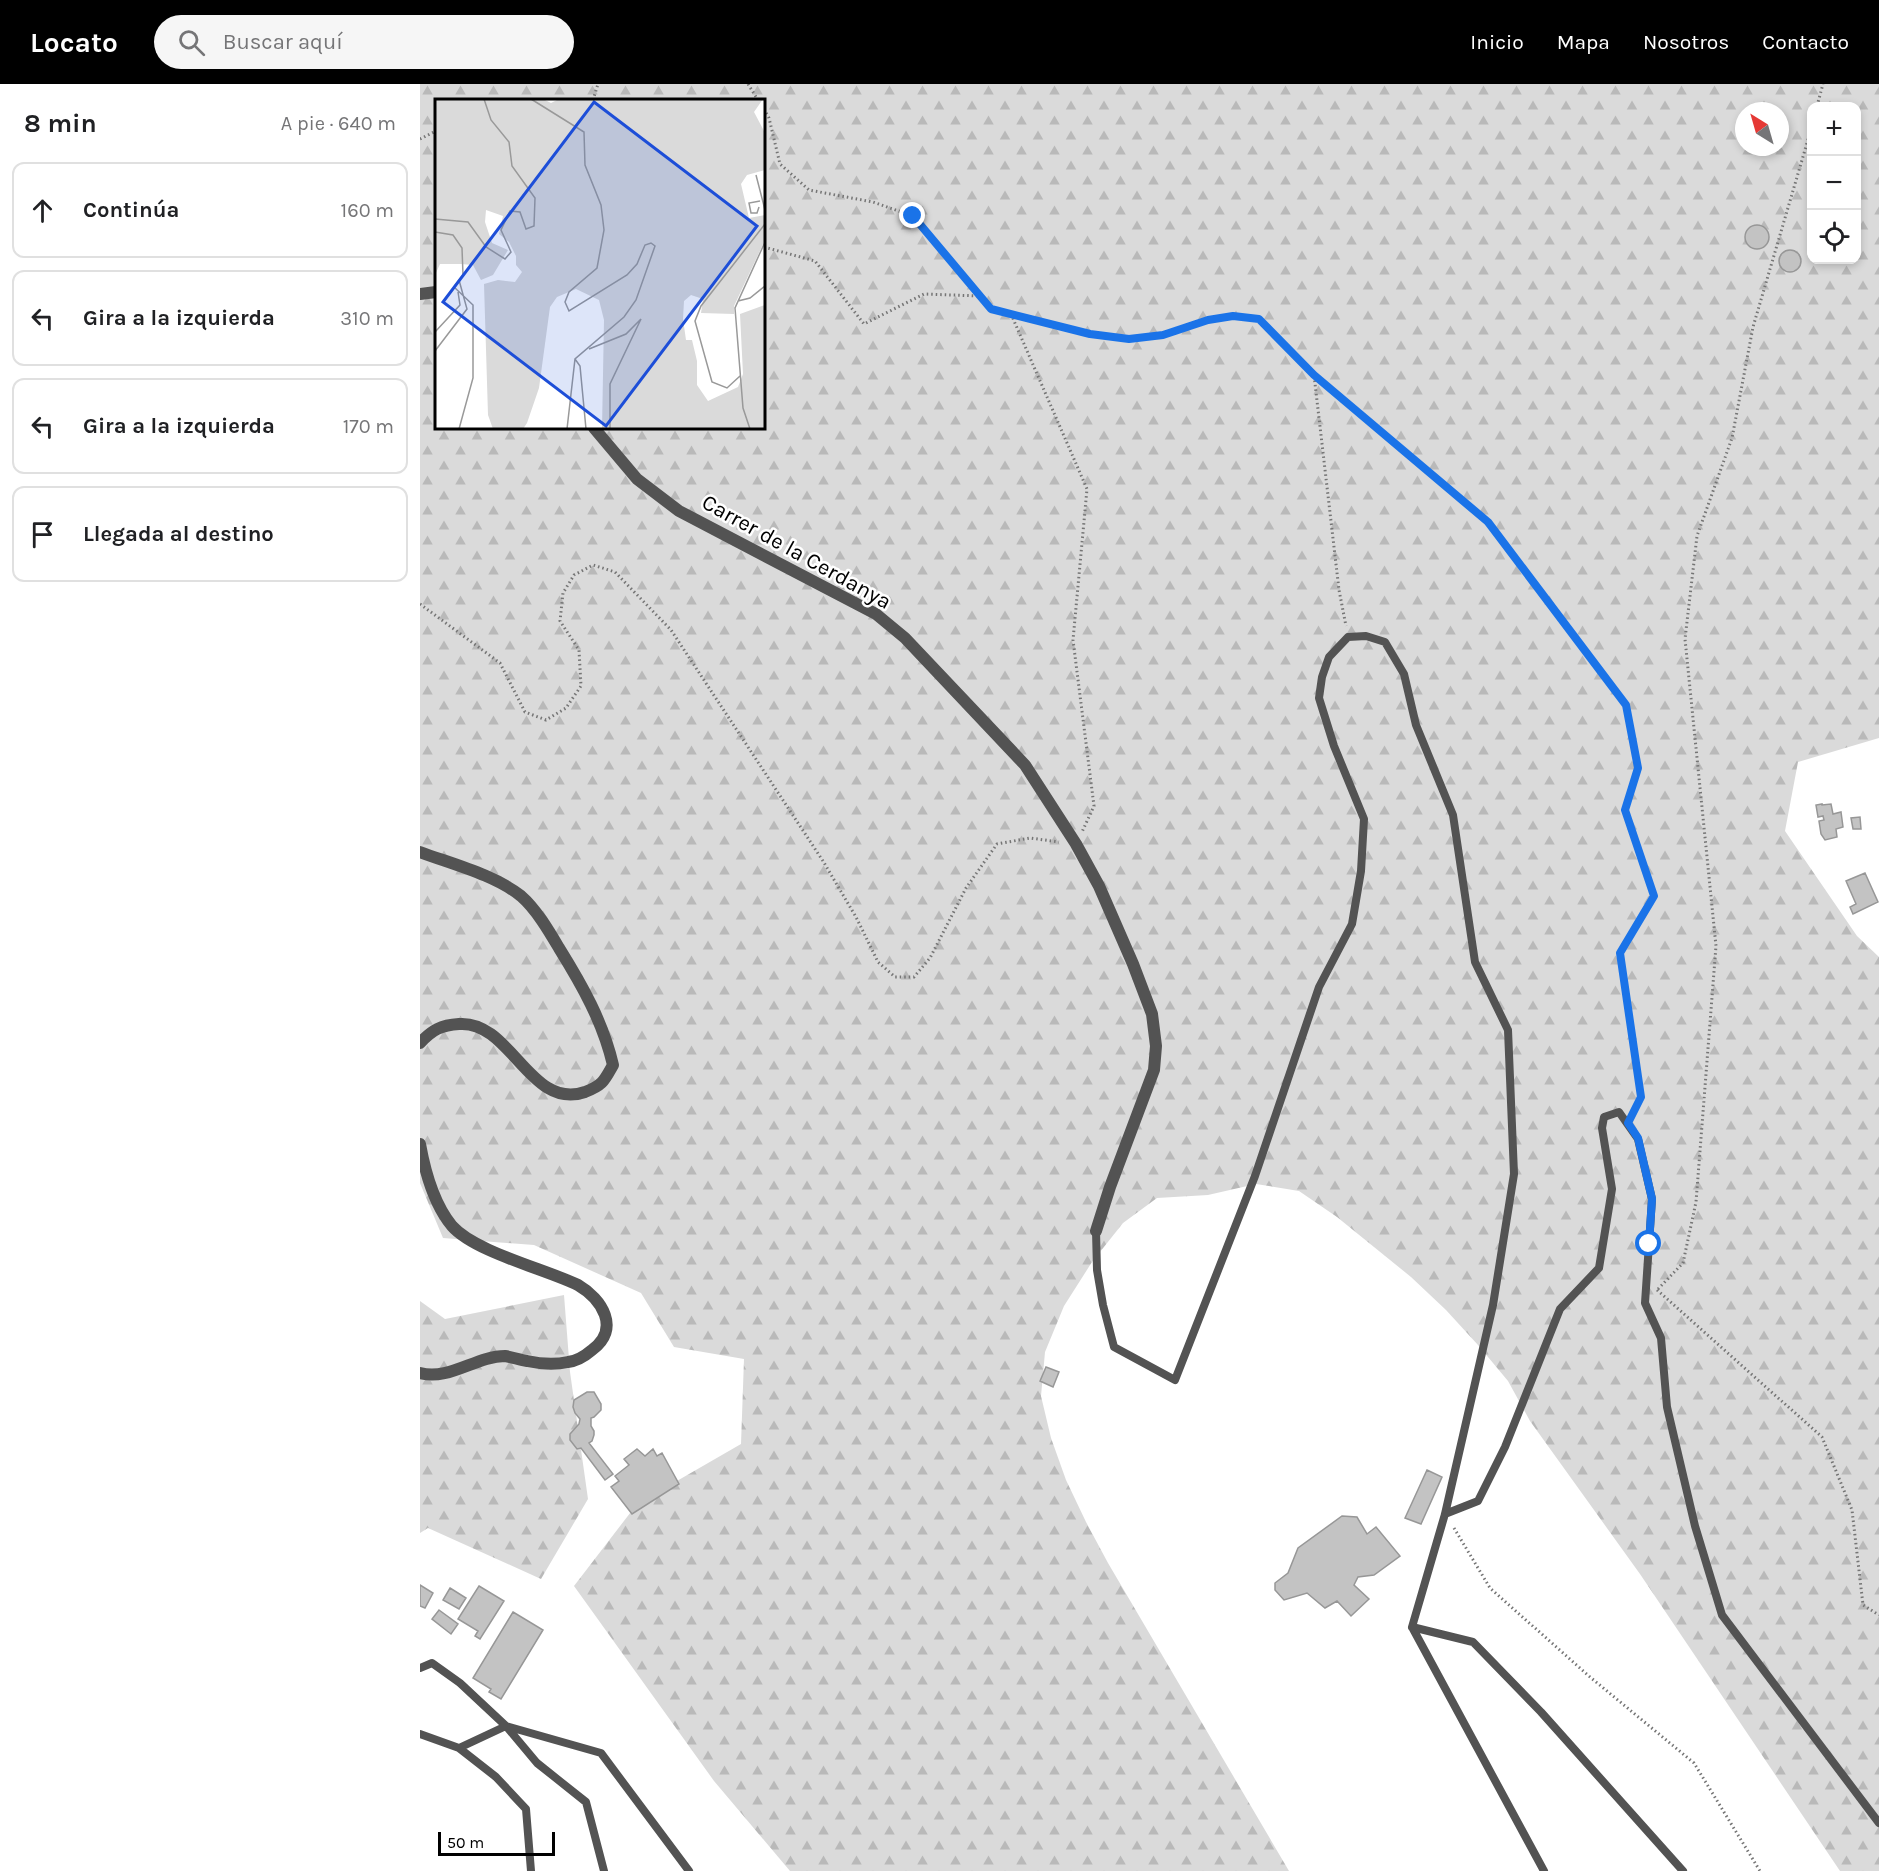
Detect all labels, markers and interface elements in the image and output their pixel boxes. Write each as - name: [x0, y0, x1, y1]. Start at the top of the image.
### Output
- search box: [154, 15, 574, 69]
- text: Locato: [30, 26, 118, 59]
- icon: search: [175, 26, 208, 59]
- text: Buscar aquí: [223, 29, 343, 55]
- text: Inicio: [1470, 30, 1524, 54]
- text: Mapa: [1557, 30, 1610, 54]
- text: Nosotros: [1643, 30, 1729, 54]
- text: Contacto: [1762, 30, 1849, 54]
- inset map: [435, 99, 765, 429]
- north arrow: [1735, 102, 1789, 156]
- map controls: [1807, 102, 1861, 264]
- button: +: [1807, 102, 1861, 156]
- text: 8 min: [24, 108, 97, 139]
- text: A pie · 640 m: [281, 112, 396, 135]
- button: −: [1807, 156, 1861, 210]
- icon: ahead: [26, 194, 59, 227]
- text: Continúa: [83, 197, 179, 223]
- text: 160 m: [341, 199, 394, 222]
- route end: [899, 202, 925, 228]
- button: locate: [1807, 210, 1861, 264]
- icon: left: [26, 302, 59, 335]
- text: Gira a la izquierda: [83, 305, 275, 331]
- text: 310 m: [340, 307, 394, 330]
- icon: left: [26, 410, 59, 443]
- text: Gira a la izquierda: [83, 413, 275, 439]
- text: 170 m: [343, 415, 394, 438]
- street label: Carrer de la Cerdanya: [697, 489, 896, 615]
- icon: arrive: [26, 518, 59, 551]
- text: Llegada al destino: [83, 521, 274, 547]
- route start: [1635, 1230, 1661, 1256]
- scale bar: [438, 1829, 555, 1856]
- text: 50 m: [447, 1833, 484, 1852]

